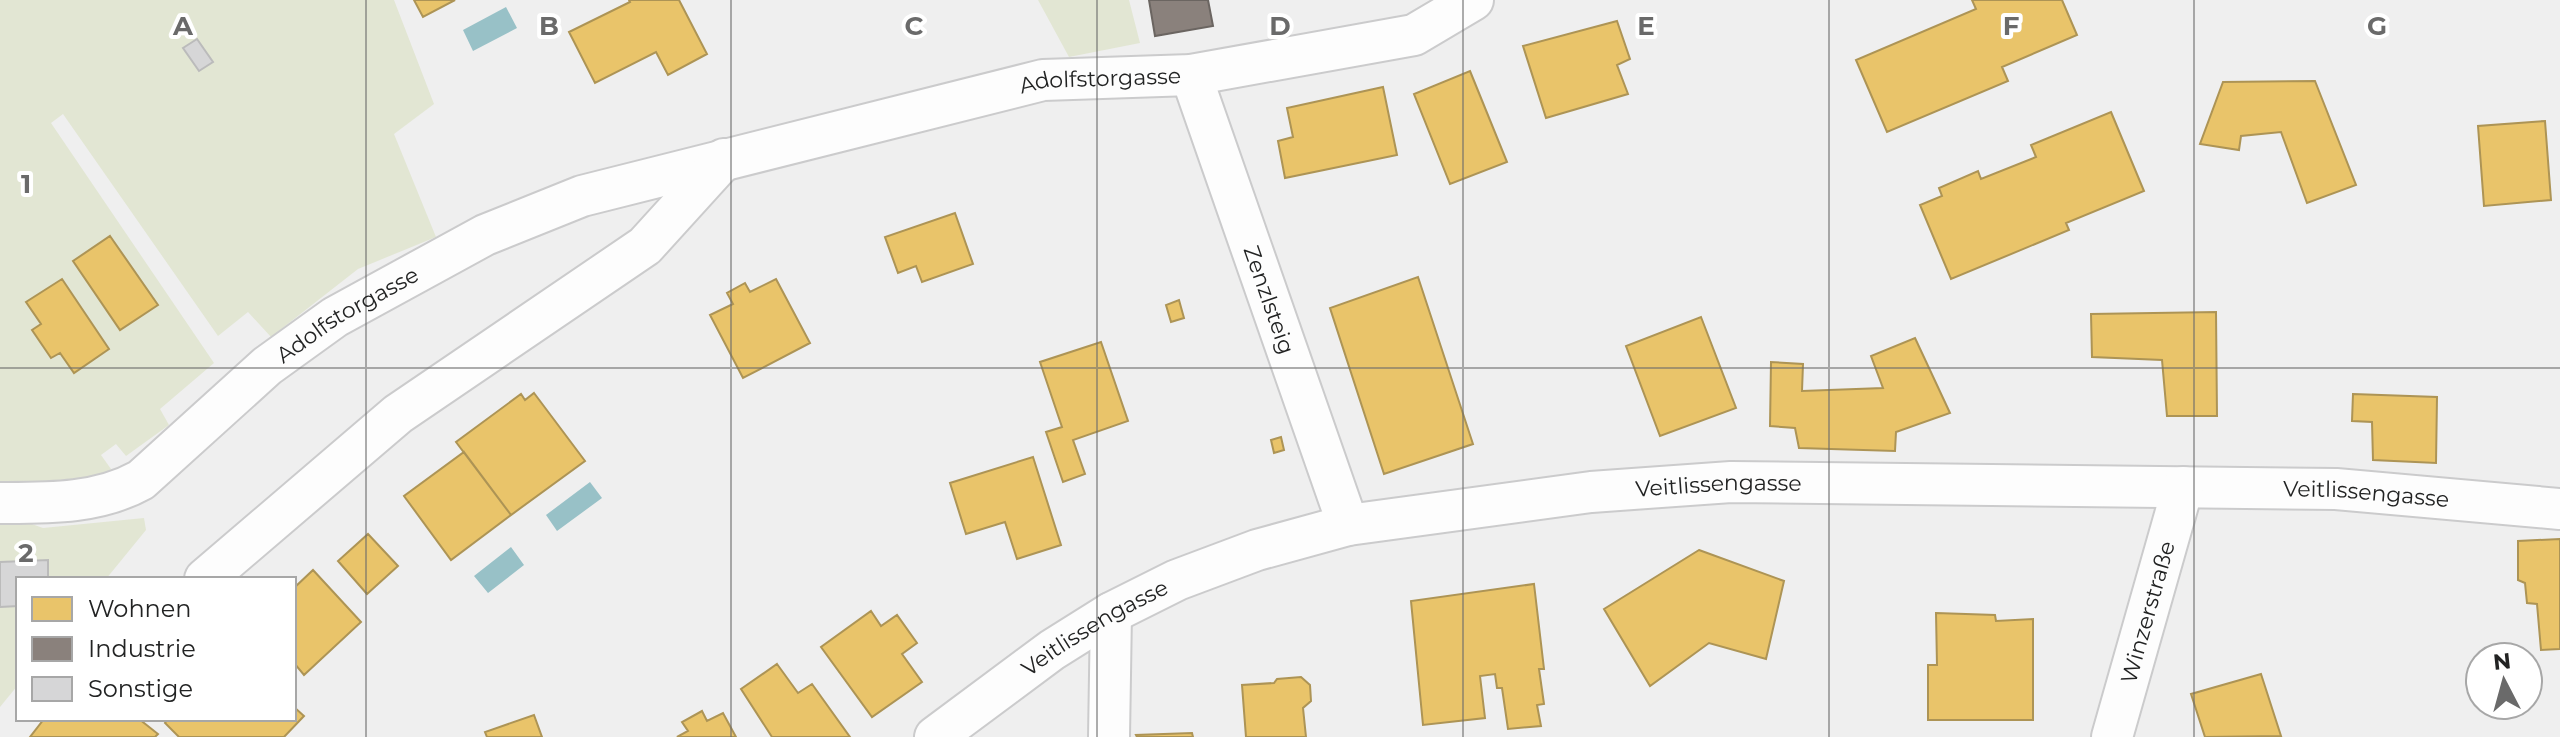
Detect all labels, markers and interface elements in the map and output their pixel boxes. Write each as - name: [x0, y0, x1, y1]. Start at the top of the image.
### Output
- text: A: [172, 10, 194, 42]
- text: B: [539, 10, 559, 42]
- text: C: [905, 10, 924, 42]
- text: D: [1269, 10, 1291, 42]
- text: E: [1637, 10, 1655, 42]
- text: F: [2003, 10, 2019, 42]
- text: G: [2367, 10, 2387, 42]
- street label: Adolfstorgasse: [1016, 62, 1181, 99]
- text: 1: [21, 168, 31, 200]
- street label: Zenzlsteig: [1238, 242, 1301, 357]
- street label: Adolfstorgasse: [271, 261, 423, 369]
- street label: Veitlissengasse: [1634, 468, 1802, 502]
- street label: Veitlissengasse: [2283, 475, 2450, 513]
- text: 2: [18, 537, 34, 569]
- street label: Winzerstraße: [2115, 538, 2181, 686]
- street label: Veitlissengasse: [1016, 573, 1172, 682]
- legend: [16, 577, 296, 721]
- text: Wohnen: [88, 594, 192, 623]
- text: Industrie: [88, 634, 196, 663]
- north arrow: [2464, 641, 2544, 721]
- text: N: [2492, 647, 2512, 676]
- text: Sonstige: [88, 674, 193, 703]

